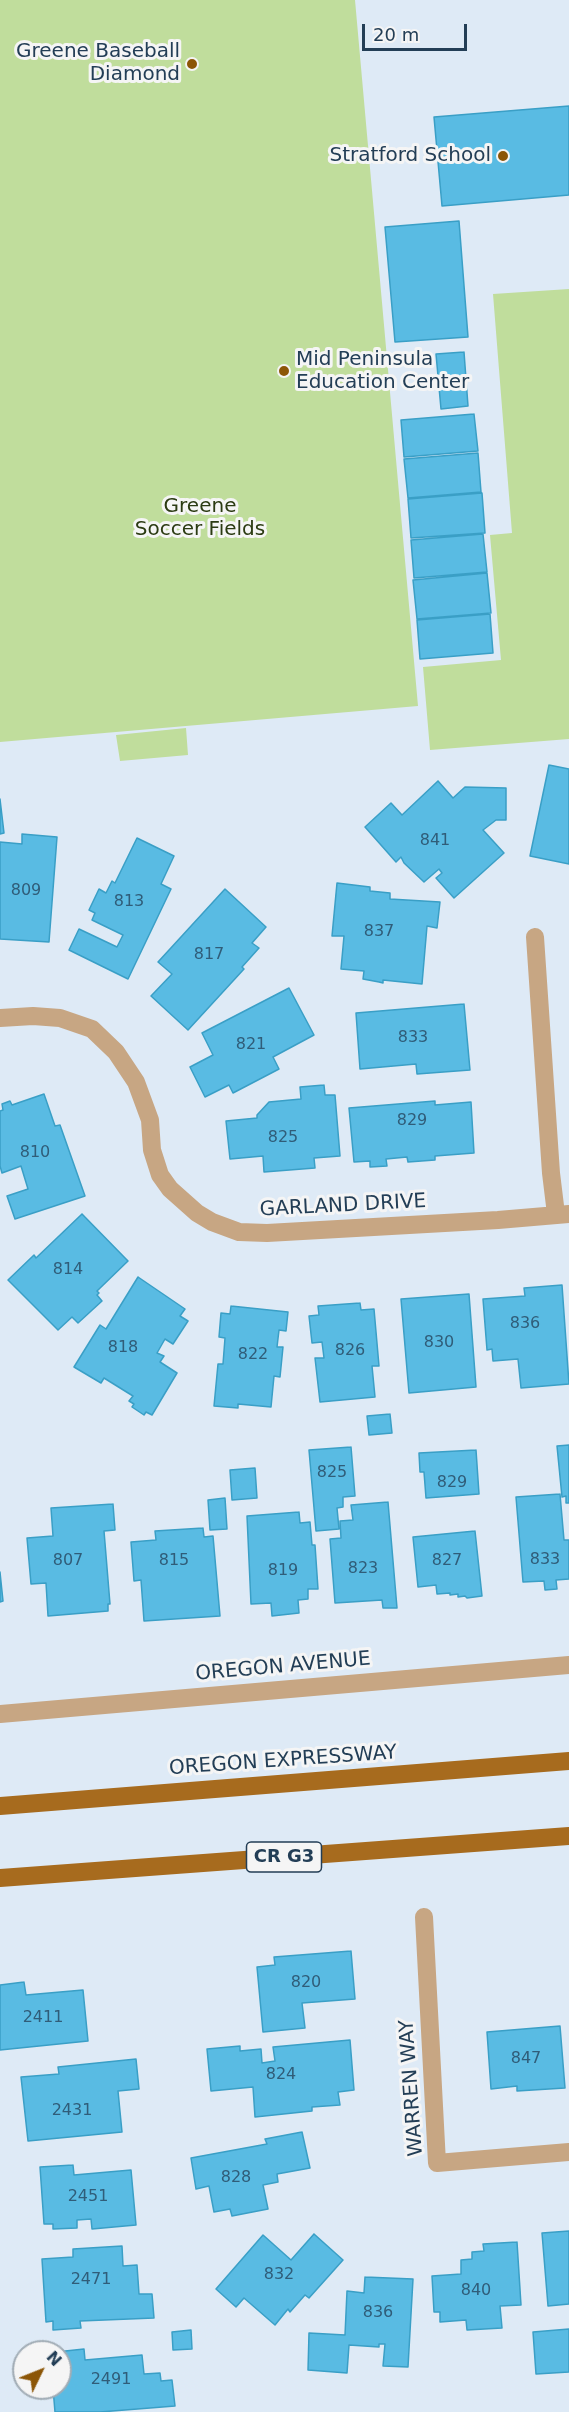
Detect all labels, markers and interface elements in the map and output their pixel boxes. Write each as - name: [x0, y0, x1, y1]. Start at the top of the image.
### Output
- scale bar: [365, 12, 470, 50]
- text: 20 m: [373, 24, 419, 45]
- place label: Greene Baseball Diamond: [16, 40, 180, 87]
- marker: Greene Baseball Diamond: [185, 57, 199, 71]
- place label: Stratford School: [330, 144, 491, 168]
- marker: Stratford School: [496, 149, 510, 163]
- place label: Mid Peninsula Education Center: [296, 348, 469, 395]
- marker: Mid Peninsula Education Center: [277, 364, 291, 378]
- park label: Greene Soccer Fields: [135, 495, 265, 542]
- house number: 841: [420, 831, 450, 851]
- house number: 809: [11, 881, 41, 901]
- house number: 813: [114, 892, 144, 912]
- house number: 837: [364, 922, 394, 942]
- house number: 817: [194, 945, 224, 965]
- house number: 833: [398, 1028, 428, 1048]
- house number: 821: [236, 1035, 266, 1055]
- house number: 829: [397, 1111, 427, 1131]
- house number: 825: [268, 1128, 298, 1148]
- house number: 810: [20, 1143, 50, 1163]
- street label: GARLAND DRIVE: [259, 1190, 427, 1222]
- house number: 814: [53, 1260, 83, 1280]
- house number: 836: [510, 1314, 540, 1334]
- house number: 830: [424, 1333, 454, 1353]
- house number: 818: [108, 1338, 138, 1358]
- house number: 826: [335, 1341, 365, 1361]
- house number: 822: [238, 1345, 268, 1365]
- house number: 825: [317, 1463, 347, 1483]
- house number: 829: [437, 1473, 467, 1493]
- house number: 833: [530, 1550, 560, 1570]
- house number: 807: [53, 1551, 83, 1571]
- house number: 815: [159, 1551, 189, 1571]
- house number: 827: [432, 1551, 462, 1571]
- house number: 823: [348, 1559, 378, 1579]
- house number: 819: [268, 1561, 298, 1581]
- street label: OREGON AVENUE: [194, 1647, 372, 1687]
- street label: OREGON EXPRESSWAY: [168, 1741, 398, 1781]
- road number: CR G3: [246, 1842, 322, 1872]
- house number: 820: [291, 1973, 321, 1993]
- house number: 2411: [23, 2008, 63, 2028]
- street label: WARREN WAY: [395, 2019, 429, 2157]
- house number: 847: [511, 2049, 541, 2069]
- house number: 824: [266, 2065, 296, 2085]
- house number: 2431: [52, 2101, 92, 2121]
- house number: 828: [221, 2168, 251, 2188]
- house number: 2451: [68, 2187, 108, 2207]
- house number: 832: [264, 2265, 294, 2285]
- house number: 2471: [71, 2270, 111, 2290]
- house number: 840: [461, 2281, 491, 2301]
- house number: 836: [363, 2303, 393, 2323]
- north arrow: [12, 2340, 72, 2400]
- text: N: [43, 2347, 66, 2370]
- house number: 2491: [91, 2370, 131, 2390]

